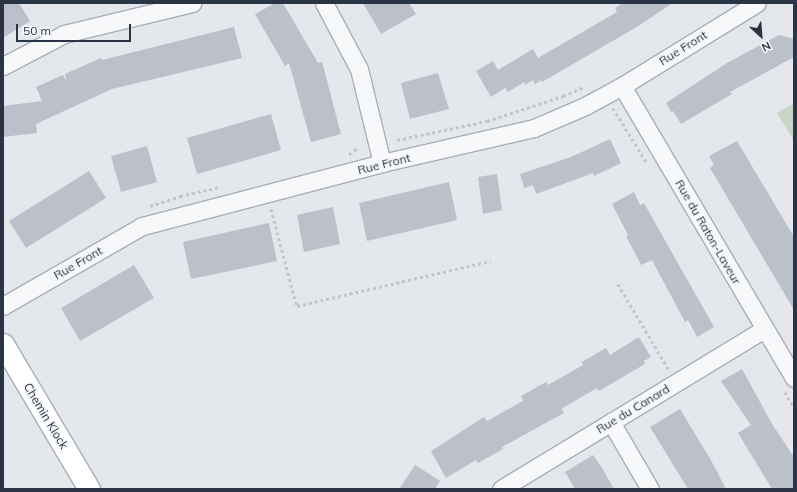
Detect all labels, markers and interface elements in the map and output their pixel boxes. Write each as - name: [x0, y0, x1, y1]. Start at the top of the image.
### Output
- scale bar: [18, 16, 133, 42]
- north arrow: [741, 16, 781, 56]
- text: 50 m: [23, 23, 51, 38]
- street label: Rue Front: [656, 28, 710, 68]
- text: N: [759, 39, 773, 55]
- street label: Rue Front: [356, 150, 412, 178]
- street label: Rue du Raton-Laveur: [672, 177, 744, 287]
- street label: Rue Front: [51, 243, 105, 283]
- street label: Chemin Klock: [21, 380, 71, 452]
- street label: Rue du Canard: [594, 381, 672, 437]

